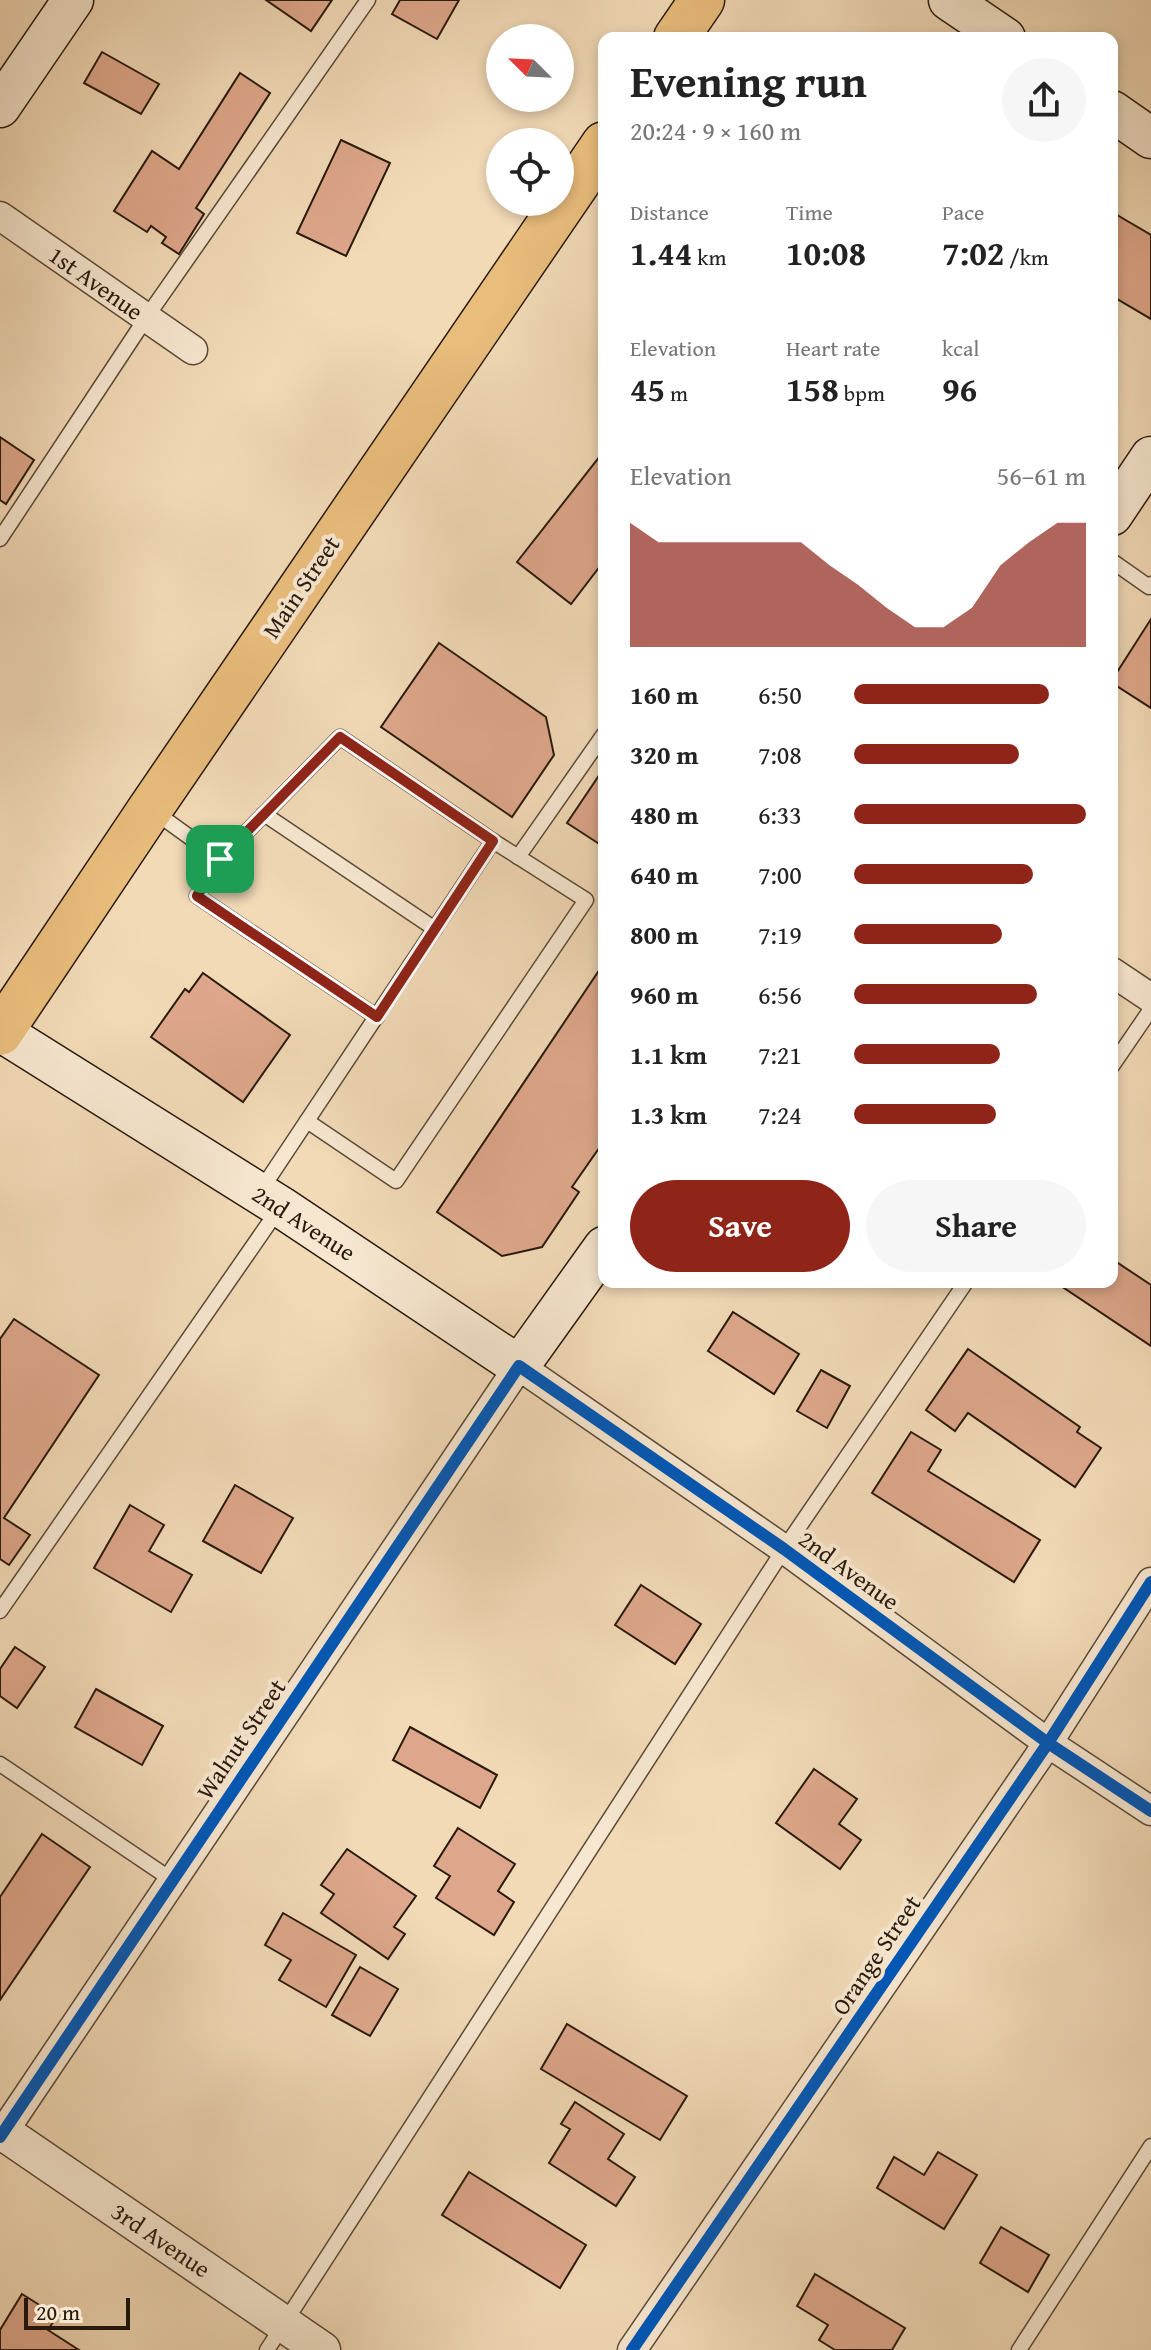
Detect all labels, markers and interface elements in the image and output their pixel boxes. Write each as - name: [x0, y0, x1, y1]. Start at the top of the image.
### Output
- north arrow: [486, 24, 574, 112]
- map controls: [486, 24, 574, 216]
- text: Evening run: [630, 49, 867, 113]
- button: share: [1002, 58, 1086, 142]
- text: 20:24 · 9 × 160 m: [630, 111, 801, 150]
- button: locate: [486, 128, 574, 216]
- text: Distance: [630, 196, 709, 228]
- text: Time: [786, 196, 833, 228]
- text: Pace: [942, 196, 984, 228]
- text: 1.44: [630, 228, 692, 277]
- text: 10:08: [786, 228, 866, 277]
- text: 7:02: [942, 228, 1004, 277]
- street label: 1st Avenue: [41, 238, 151, 328]
- text: km: [692, 241, 726, 273]
- text: /km: [1004, 241, 1049, 273]
- text: Elevation: [630, 332, 716, 364]
- text: Heart rate: [786, 332, 880, 364]
- text: kcal: [942, 332, 980, 364]
- text: 45: [630, 364, 665, 413]
- text: 158: [786, 364, 839, 413]
- text: 96: [942, 364, 977, 413]
- text: m: [665, 377, 688, 409]
- text: bpm: [839, 377, 885, 409]
- text: Elevation: [630, 456, 732, 495]
- text: 56–61 m: [997, 456, 1086, 495]
- street label: Main Street: [254, 528, 349, 645]
- text: 160 m: [630, 675, 698, 714]
- text: 6:50: [758, 675, 802, 714]
- text: 320 m: [630, 735, 698, 774]
- text: 7:08: [758, 735, 802, 774]
- text: 480 m: [630, 795, 698, 834]
- text: 6:33: [758, 795, 802, 834]
- pin: [186, 825, 254, 893]
- icon: arrive: [198, 837, 242, 881]
- text: 640 m: [630, 855, 698, 894]
- text: 7:00: [758, 855, 802, 894]
- text: 800 m: [630, 915, 698, 954]
- text: 7:19: [758, 915, 802, 954]
- text: 960 m: [630, 975, 698, 1014]
- text: 6:56: [758, 975, 802, 1014]
- text: 1.1 km: [630, 1035, 707, 1074]
- text: 7:21: [758, 1035, 802, 1074]
- text: 1.3 km: [630, 1095, 707, 1134]
- text: 7:24: [758, 1095, 802, 1134]
- street label: 2nd Avenue: [245, 1176, 363, 1270]
- button: Save: [630, 1180, 850, 1272]
- button: Share: [866, 1180, 1086, 1272]
- street label: 2nd Avenue: [791, 1521, 907, 1619]
- street label: Walnut Street: [188, 1671, 295, 1806]
- street label: Orange Street: [823, 1887, 929, 2022]
- street label: 3rd Avenue: [104, 2194, 218, 2286]
- scale bar: [24, 2294, 130, 2330]
- text: 20 m: [36, 2296, 80, 2328]

